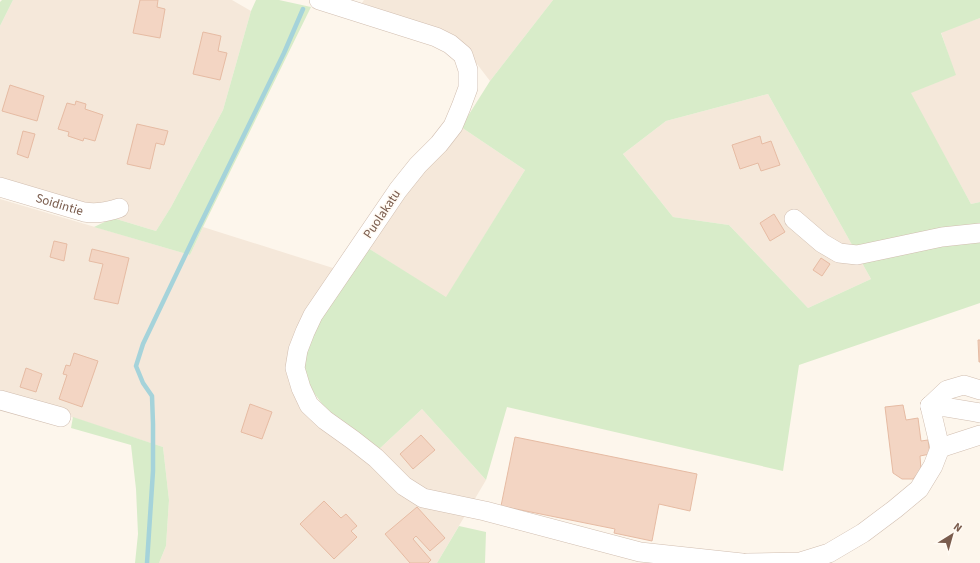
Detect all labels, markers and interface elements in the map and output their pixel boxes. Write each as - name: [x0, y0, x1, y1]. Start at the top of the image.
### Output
- street label: Puolakatu: [359, 186, 405, 242]
- street label: Soidintie: [33, 189, 85, 220]
- north arrow: [932, 515, 972, 555]
- text: N: [950, 519, 965, 536]

